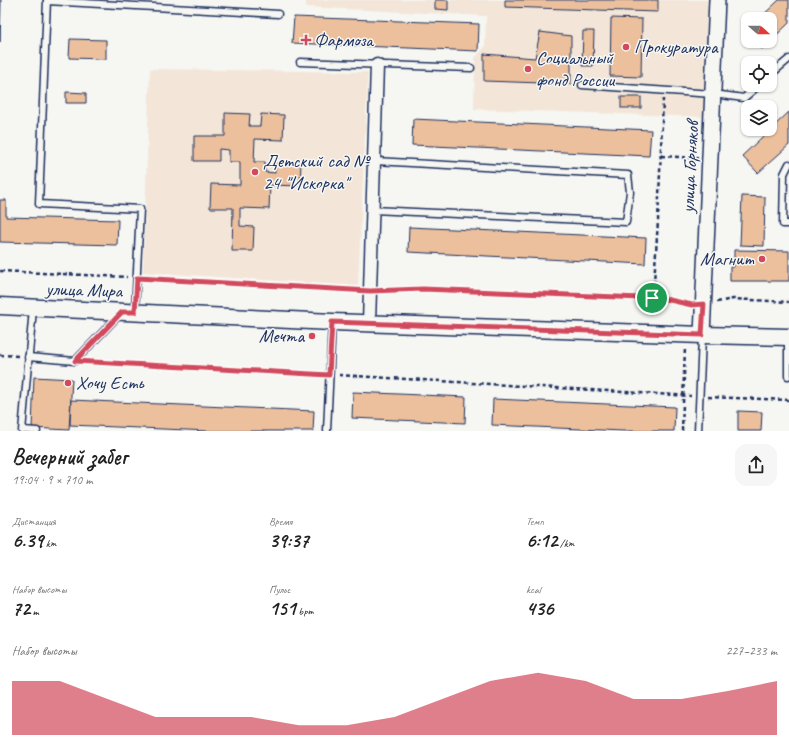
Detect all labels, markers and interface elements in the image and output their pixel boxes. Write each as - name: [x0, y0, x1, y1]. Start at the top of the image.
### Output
- north arrow: [741, 12, 777, 48]
- map controls: [741, 12, 777, 136]
- place label: Фармоза: [314, 28, 375, 52]
- marker: Фармоза: [301, 35, 311, 45]
- place label: Прокуратура: [634, 35, 719, 59]
- marker: Прокуратура: [621, 42, 631, 52]
- place label: Социальный фонд России: [536, 46, 615, 92]
- button: locate: [741, 56, 777, 92]
- marker: Социальный фонд России: [523, 64, 533, 74]
- button: layers: [741, 100, 777, 136]
- street label: улица Горняков: [676, 116, 705, 214]
- place label: Детский сад № 24 "Искорка": [263, 149, 372, 195]
- marker: Детский сад № 24 "Искорка": [250, 167, 260, 177]
- place label: Магнит: [700, 247, 755, 271]
- marker: Магнит: [757, 254, 767, 264]
- street label: улица Мира: [44, 277, 124, 303]
- pin: [635, 281, 669, 315]
- icon: arrive: [641, 287, 663, 309]
- place label: Мечта: [259, 324, 305, 348]
- marker: Мечта: [307, 331, 317, 341]
- place label: Хочу Есть: [76, 371, 146, 395]
- marker: Хочу Есть: [63, 378, 73, 388]
- text: Вечерний забег: [12, 443, 127, 471]
- button: share: [735, 444, 777, 486]
- text: 19:04 · 9 × 710 m: [12, 472, 93, 488]
- text: Дистанция: [12, 514, 56, 528]
- text: Время: [269, 514, 292, 528]
- text: Темп: [526, 514, 544, 528]
- text: 6.39: [12, 528, 43, 553]
- text: 39:37: [269, 528, 309, 553]
- text: 6:12: [526, 528, 557, 553]
- text: km: [43, 536, 57, 550]
- text: /km: [557, 536, 574, 550]
- text: Набор высоты: [12, 582, 67, 596]
- text: Пульс: [269, 582, 290, 596]
- text: kcal: [526, 582, 541, 596]
- text: 72: [12, 596, 30, 621]
- text: 151: [269, 596, 296, 621]
- text: 436: [526, 596, 553, 621]
- text: m: [30, 604, 39, 618]
- text: bpm: [296, 604, 313, 618]
- text: Набор высоты: [12, 643, 77, 659]
- text: 227–233 m: [726, 643, 777, 659]

